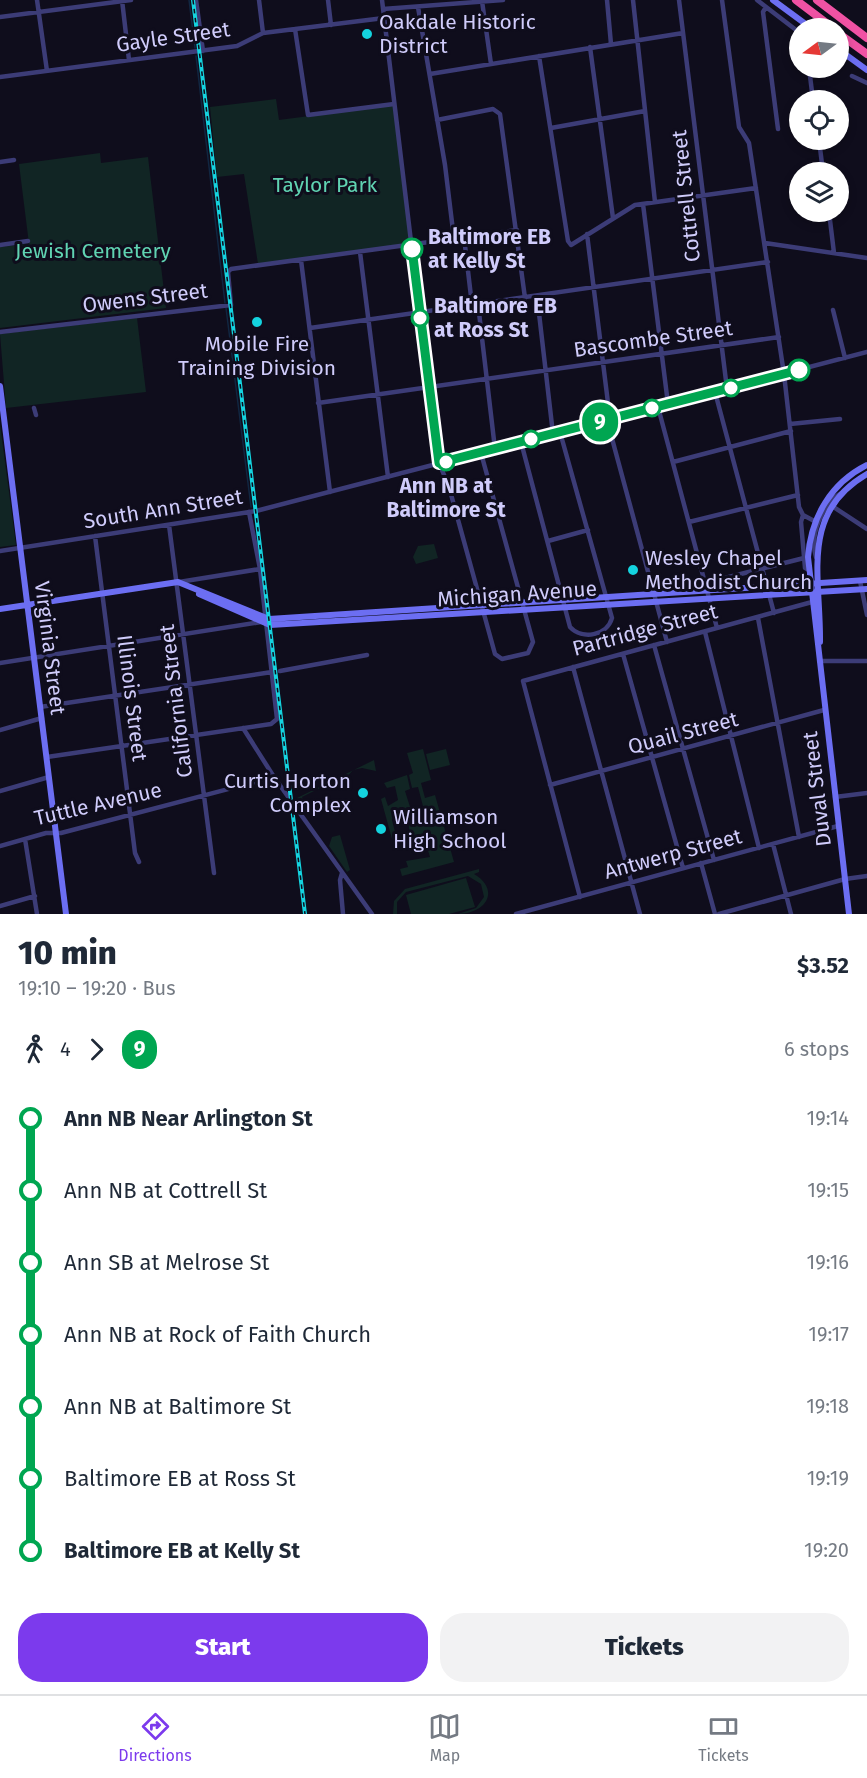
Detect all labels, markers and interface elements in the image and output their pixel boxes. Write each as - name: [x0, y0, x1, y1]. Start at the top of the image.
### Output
- place label: Oakdale Historic District: [379, 9, 536, 59]
- street label: Gayle Street: [114, 16, 232, 58]
- north arrow: [789, 18, 849, 78]
- map controls: [789, 18, 849, 222]
- marker: Oakdale Historic District: [360, 27, 374, 41]
- button: locate: [789, 90, 849, 150]
- street label: Cottrell Street: [666, 128, 706, 263]
- button: layers: [789, 162, 849, 222]
- park label: Taylor Park: [273, 172, 378, 198]
- place label: Baltimore EB at Kelly St: [428, 224, 551, 274]
- park label: Jewish Cemetery: [15, 238, 172, 264]
- marker: Baltimore EB at Kelly St: [401, 238, 423, 260]
- street label: Owens Street: [81, 277, 209, 319]
- place label: Baltimore EB at Ross St: [434, 293, 557, 343]
- marker: Baltimore EB at Ross St: [411, 309, 429, 327]
- marker: Mobile Fire Training Division: [250, 315, 264, 329]
- street label: Bascombe Street: [572, 315, 735, 363]
- place label: Mobile Fire Training Division: [178, 331, 336, 381]
- unlabelled marker: [788, 359, 810, 381]
- unlabelled marker: [722, 379, 740, 397]
- unlabelled marker: [643, 399, 661, 417]
- line badge: 9: [580, 402, 620, 442]
- text: 9: [594, 409, 606, 435]
- unlabelled marker: [522, 430, 540, 448]
- marker: Ann NB at Baltimore St: [437, 453, 455, 471]
- place label: Ann NB at Baltimore St: [386, 473, 506, 523]
- street label: South Ann Street: [82, 484, 245, 534]
- place label: Wesley Chapel Methodist Church: [645, 545, 812, 595]
- marker: Wesley Chapel Methodist Church: [626, 563, 640, 577]
- street label: Michigan Avenue: [436, 575, 598, 613]
- street label: Virginia Street: [29, 580, 71, 717]
- street label: Partridge Street: [570, 598, 721, 662]
- street label: California Street: [154, 622, 198, 779]
- street label: Illinois Street: [111, 633, 153, 763]
- street label: Quail Street: [625, 706, 741, 760]
- street label: Duval Street: [797, 730, 837, 848]
- place label: Curtis Horton Complex: [224, 768, 352, 818]
- street label: Tuttle Avenue: [32, 777, 164, 831]
- marker: Curtis Horton Complex: [356, 786, 370, 800]
- place label: Williamson High School: [393, 804, 506, 854]
- marker: Williamson High School: [374, 822, 388, 836]
- street label: Antwerp Street: [601, 823, 745, 885]
- text: 10 min: [18, 933, 117, 973]
- text: $3.52: [797, 952, 849, 979]
- text: 19:10 – 19:20 · Bus: [18, 976, 176, 1000]
- icon: walk: [18, 1033, 51, 1066]
- icon: forward: [80, 1033, 113, 1066]
- text: 9: [134, 1036, 145, 1062]
- text: 4: [60, 1037, 71, 1061]
- text: 6 stops: [784, 1037, 849, 1061]
- text: Ann NB Near Arlington St: [64, 1105, 313, 1132]
- text: 19:14: [807, 1106, 849, 1130]
- text: Ann NB at Cottrell St: [64, 1177, 267, 1204]
- text: 19:15: [807, 1178, 849, 1202]
- text: Ann SB at Melrose St: [64, 1249, 269, 1276]
- text: 19:16: [807, 1250, 849, 1274]
- text: Ann NB at Rock of Faith Church: [64, 1321, 371, 1348]
- text: 19:17: [808, 1322, 849, 1346]
- text: Ann NB at Baltimore St: [64, 1393, 291, 1420]
- text: 19:18: [806, 1394, 849, 1418]
- text: Baltimore EB at Ross St: [64, 1465, 296, 1492]
- text: 19:19: [807, 1466, 849, 1490]
- text: Baltimore EB at Kelly St: [64, 1537, 300, 1564]
- text: 19:20: [804, 1538, 849, 1562]
- button: Start: [18, 1613, 428, 1682]
- button: Tickets: [440, 1613, 849, 1682]
- tab: Directions: [118, 1710, 192, 1765]
- tab: Map: [428, 1710, 461, 1765]
- tab: Tickets: [698, 1710, 749, 1765]

